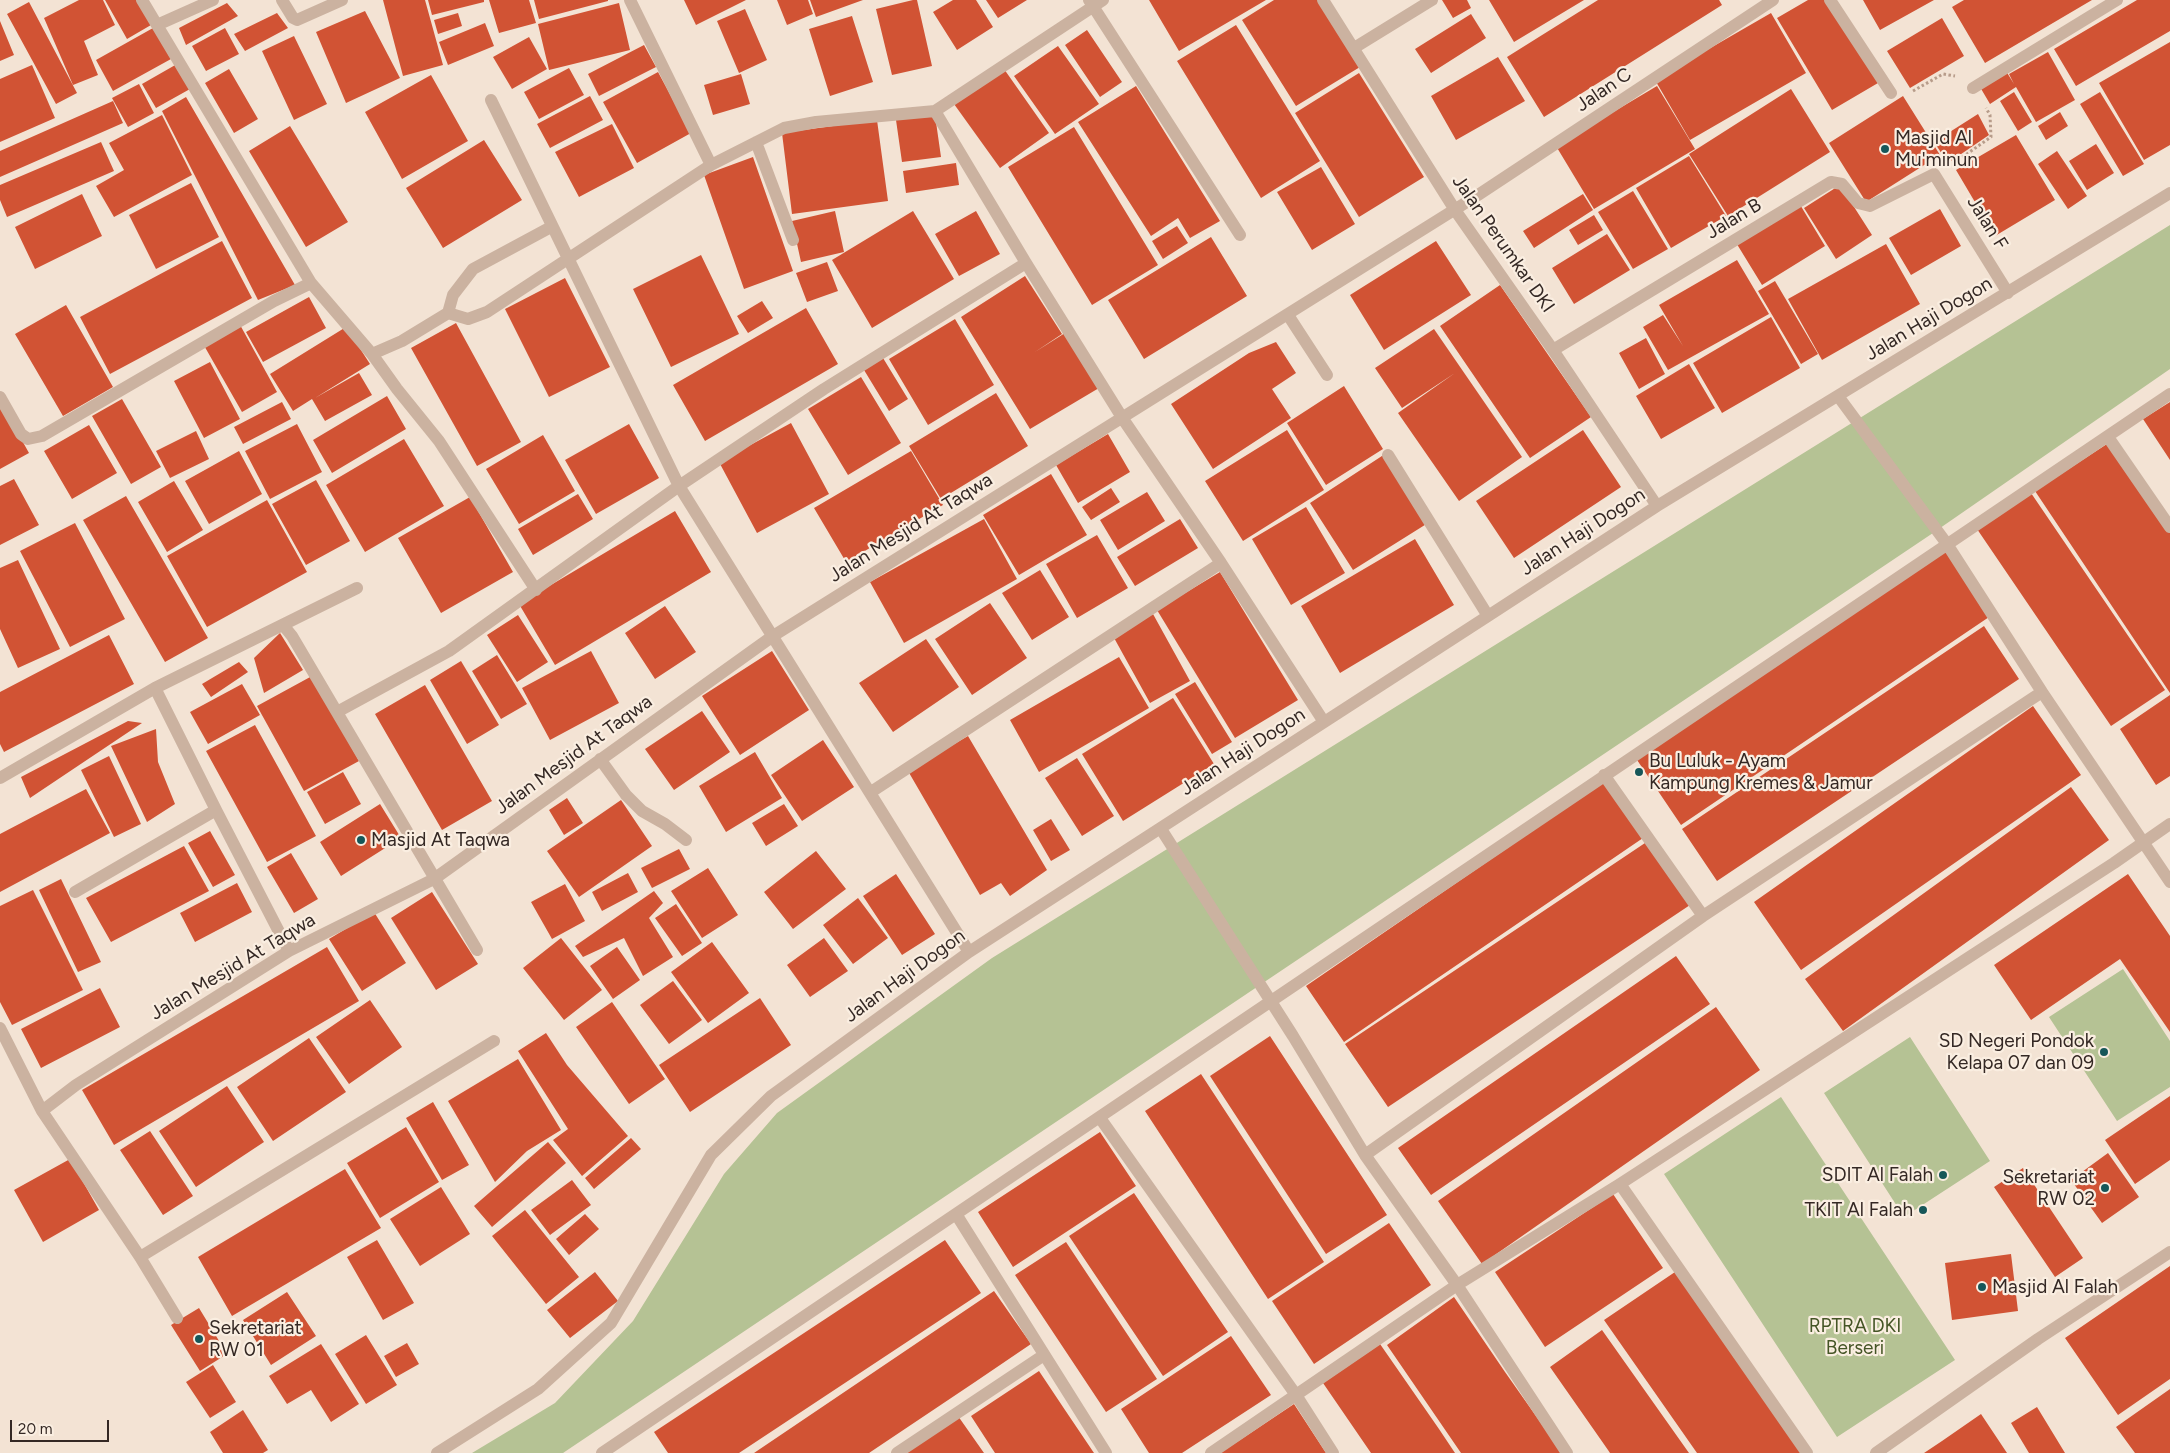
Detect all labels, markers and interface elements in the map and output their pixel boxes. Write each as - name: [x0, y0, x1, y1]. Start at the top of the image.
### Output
- street label: Jalan C: [1572, 63, 1636, 117]
- place label: Masjid Al Mu'minun: [1895, 127, 1978, 171]
- marker: Masjid Al Mu'minun: [1879, 143, 1891, 155]
- street label: Jalan Perumkar DKI: [1447, 171, 1559, 317]
- street label: Jalan F: [1962, 192, 2012, 254]
- street label: Jalan B: [1702, 194, 1766, 244]
- street label: Jalan Haji Dogon: [1862, 272, 1996, 366]
- street label: Jalan Mesjid At Taqwa: [825, 468, 997, 588]
- street label: Jalan Haji Dogon: [1517, 483, 1649, 581]
- street label: Jalan Mesjid At Taqwa: [491, 690, 657, 820]
- street label: Jalan Haji Dogon: [1177, 703, 1309, 801]
- place label: Bu Luluk - Ayam Kampung Kremes & Jamur: [1649, 750, 1873, 794]
- marker: Bu Luluk - Ayam Kampung Kremes & Jamur: [1633, 766, 1645, 778]
- place label: Masjid At Taqwa: [371, 829, 510, 851]
- marker: Masjid At Taqwa: [355, 834, 367, 846]
- street label: Jalan Mesjid At Taqwa: [146, 909, 320, 1025]
- street label: Jalan Haji Dogon: [840, 925, 970, 1027]
- place label: SD Negeri Pondok Kelapa 07 dan 09: [1939, 1030, 2094, 1074]
- marker: SD Negeri Pondok Kelapa 07 dan 09: [2098, 1046, 2110, 1058]
- place label: SDIT Al Falah: [1822, 1164, 1933, 1186]
- place label: Sekretariat RW 02: [2002, 1166, 2095, 1210]
- marker: SDIT Al Falah: [1937, 1169, 1949, 1181]
- marker: Sekretariat RW 02: [2099, 1182, 2111, 1194]
- place label: TKIT Al Falah: [1804, 1199, 1913, 1221]
- marker: TKIT Al Falah: [1917, 1204, 1929, 1216]
- place label: Masjid Al Falah: [1992, 1276, 2118, 1298]
- marker: Masjid Al Falah: [1976, 1281, 1988, 1293]
- park label: RPTRA DKI Berseri: [1809, 1315, 1901, 1359]
- place label: Sekretariat RW 01: [209, 1317, 302, 1361]
- marker: Sekretariat RW 01: [193, 1333, 205, 1345]
- scale bar: [12, 1410, 111, 1442]
- text: 20 m: [18, 1420, 52, 1438]

